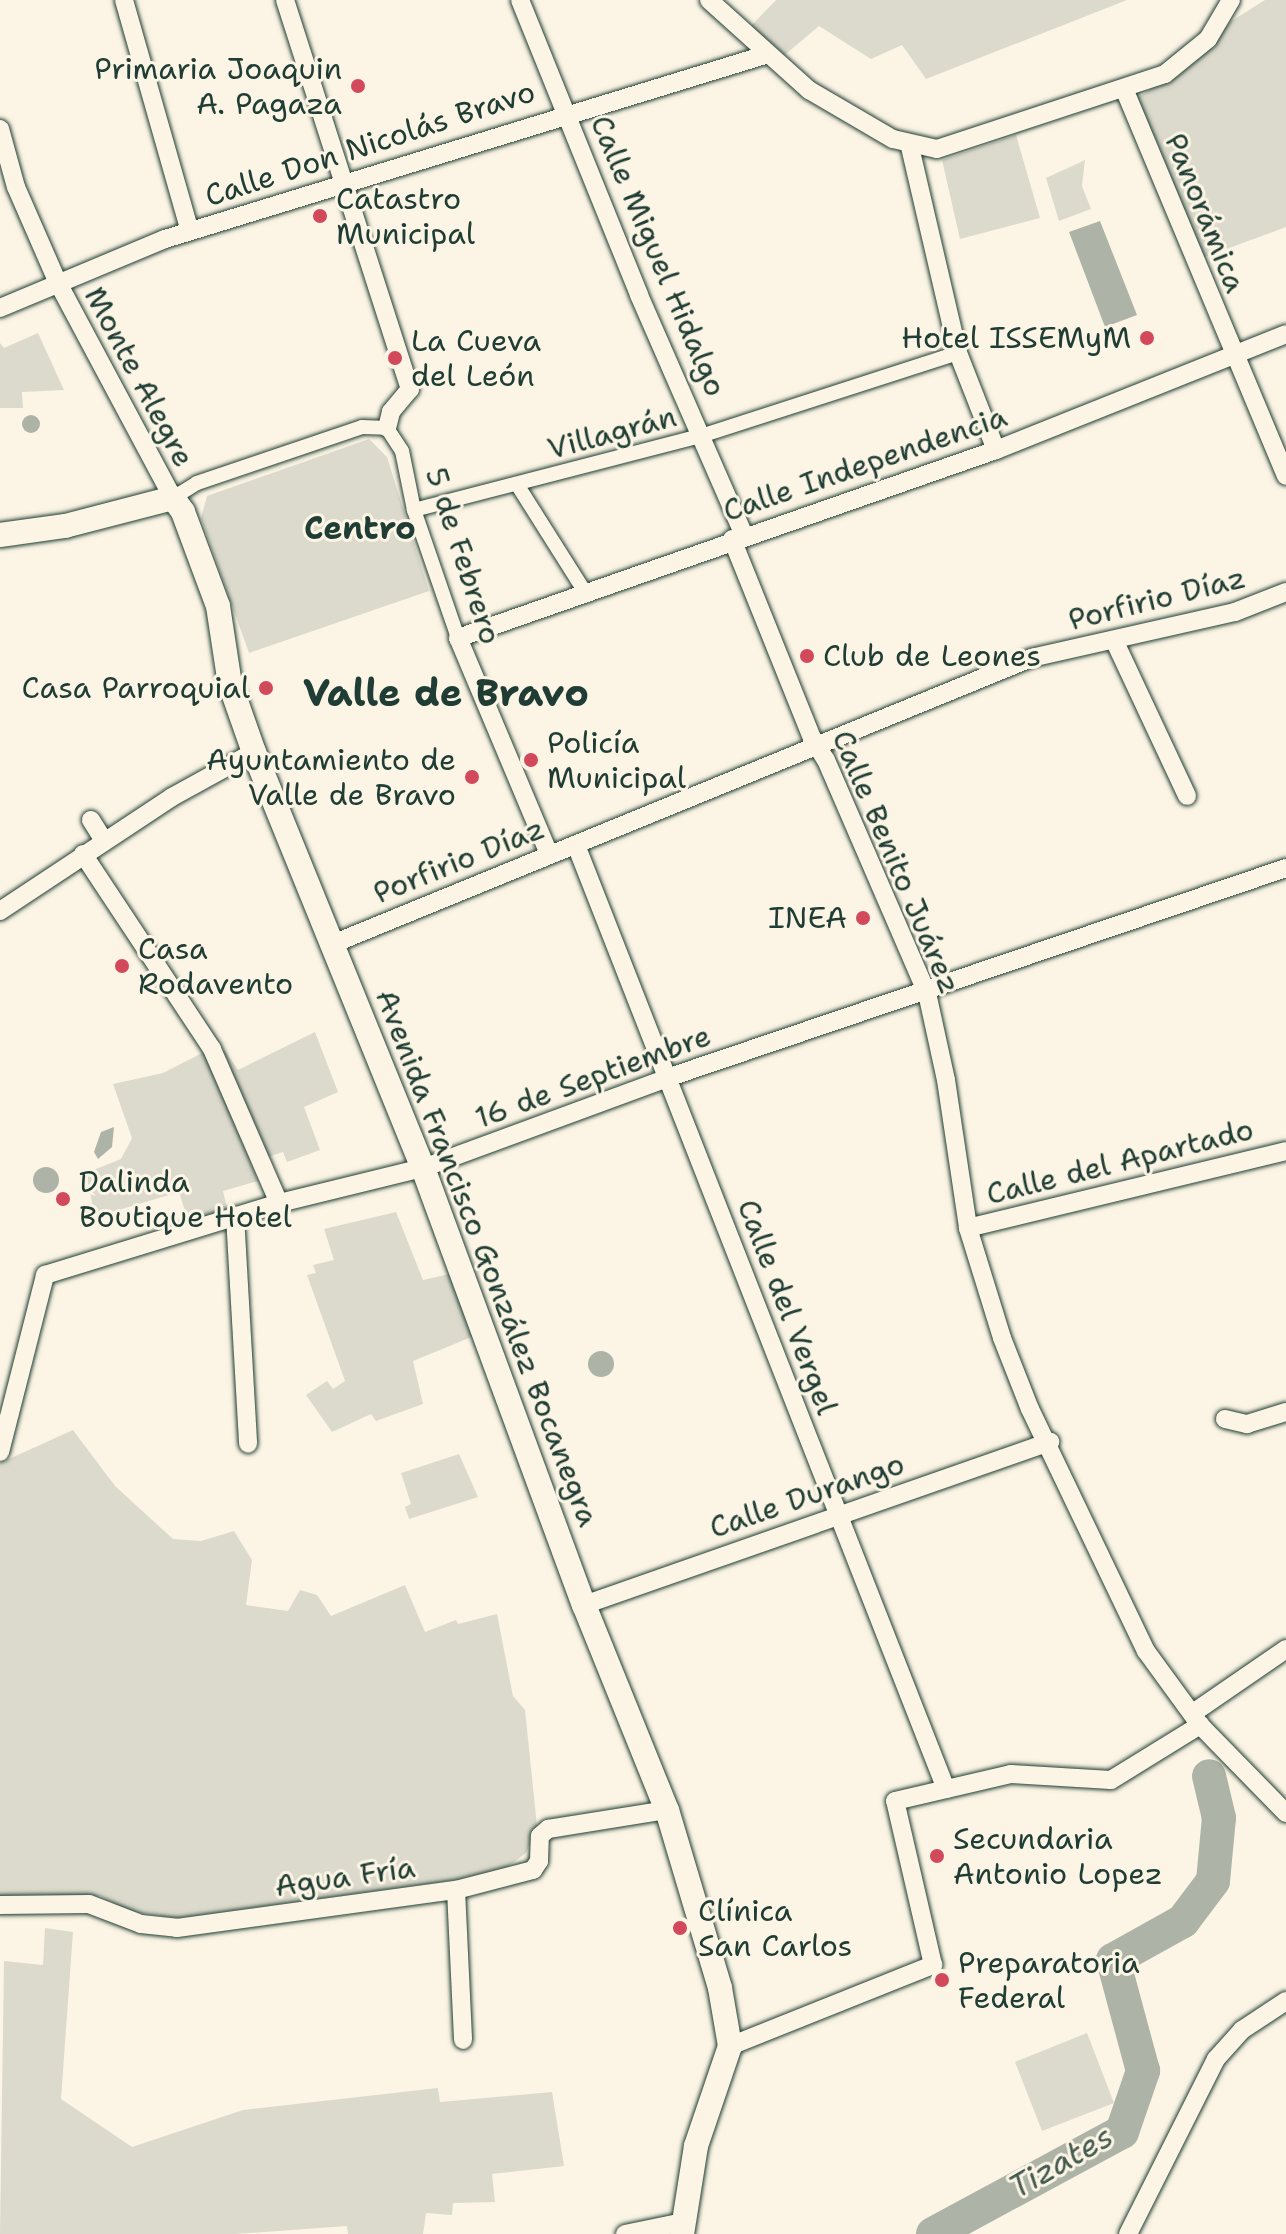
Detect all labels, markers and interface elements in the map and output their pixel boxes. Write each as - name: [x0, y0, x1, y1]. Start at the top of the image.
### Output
- place label: Primaria Joaquin A. Pagaza: [94, 51, 342, 122]
- street label: Calle Don Nicolás Bravo: [200, 74, 540, 214]
- marker: Primaria Joaquin A. Pagaza: [349, 77, 367, 95]
- street label: Calle Miguel Hidalgo: [582, 110, 734, 402]
- street label: Panorámica: [1157, 128, 1253, 298]
- place label: Catastro Municipal: [336, 181, 475, 252]
- marker: Catastro Municipal: [311, 207, 329, 225]
- street label: Monte Alegre: [76, 281, 202, 473]
- place label: Hotel ISSEMyM: [901, 320, 1131, 356]
- place label: La Cueva del León: [411, 323, 541, 394]
- marker: Hotel ISSEMyM: [1138, 329, 1156, 347]
- marker: La Cueva del León: [386, 349, 404, 367]
- street label: Villagrán: [544, 399, 680, 467]
- street label: Calle Independencia: [718, 399, 1012, 529]
- street label: 5 de Febrero: [417, 463, 509, 649]
- district label: Centro: [304, 509, 416, 547]
- street label: Porfirio Díaz: [1065, 560, 1249, 638]
- place label: Club de Leones: [823, 638, 1041, 674]
- marker: Club de Leones: [798, 647, 816, 665]
- place label: Casa Parroquial: [22, 670, 250, 706]
- district label: Valle de Bravo: [303, 670, 589, 716]
- marker: Casa Parroquial: [257, 679, 275, 697]
- place label: Policía Municipal: [547, 725, 686, 796]
- street label: Calle Benito Juárez: [824, 725, 968, 999]
- place label: Ayuntamiento de Valle de Bravo: [206, 742, 456, 812]
- marker: Policía Municipal: [522, 751, 540, 769]
- marker: Ayuntamiento de Valle de Bravo: [463, 768, 481, 786]
- street label: Porfirio Díaz: [368, 810, 550, 912]
- place label: INEA: [768, 900, 847, 936]
- marker: INEA: [854, 909, 872, 927]
- place label: Casa Rodavento: [138, 931, 293, 1002]
- marker: Casa Rodavento: [113, 957, 131, 975]
- street label: Avenida Francisco González Bocanegra: [368, 984, 606, 1532]
- street label: 16 de Septiembre: [470, 1018, 716, 1136]
- street label: Calle del Apartado: [983, 1111, 1257, 1213]
- place label: Dalinda Boutique Hotel: [79, 1164, 292, 1234]
- marker: Dalinda Boutique Hotel: [54, 1190, 72, 1208]
- street label: Calle del Vergel: [729, 1194, 845, 1420]
- street label: Calle Durango: [705, 1446, 909, 1546]
- place label: Secundaria Antonio Lopez: [953, 1821, 1163, 1892]
- marker: Secundaria Antonio Lopez: [928, 1847, 946, 1865]
- street label: Agua Fría: [273, 1849, 417, 1905]
- place label: Clínica San Carlos: [698, 1893, 852, 1964]
- marker: Clínica San Carlos: [669, 1917, 691, 1939]
- place label: Preparatoria Federal: [958, 1945, 1140, 2016]
- marker: Preparatoria Federal: [933, 1971, 951, 1989]
- water label: Tizates: [1002, 2117, 1120, 2207]

